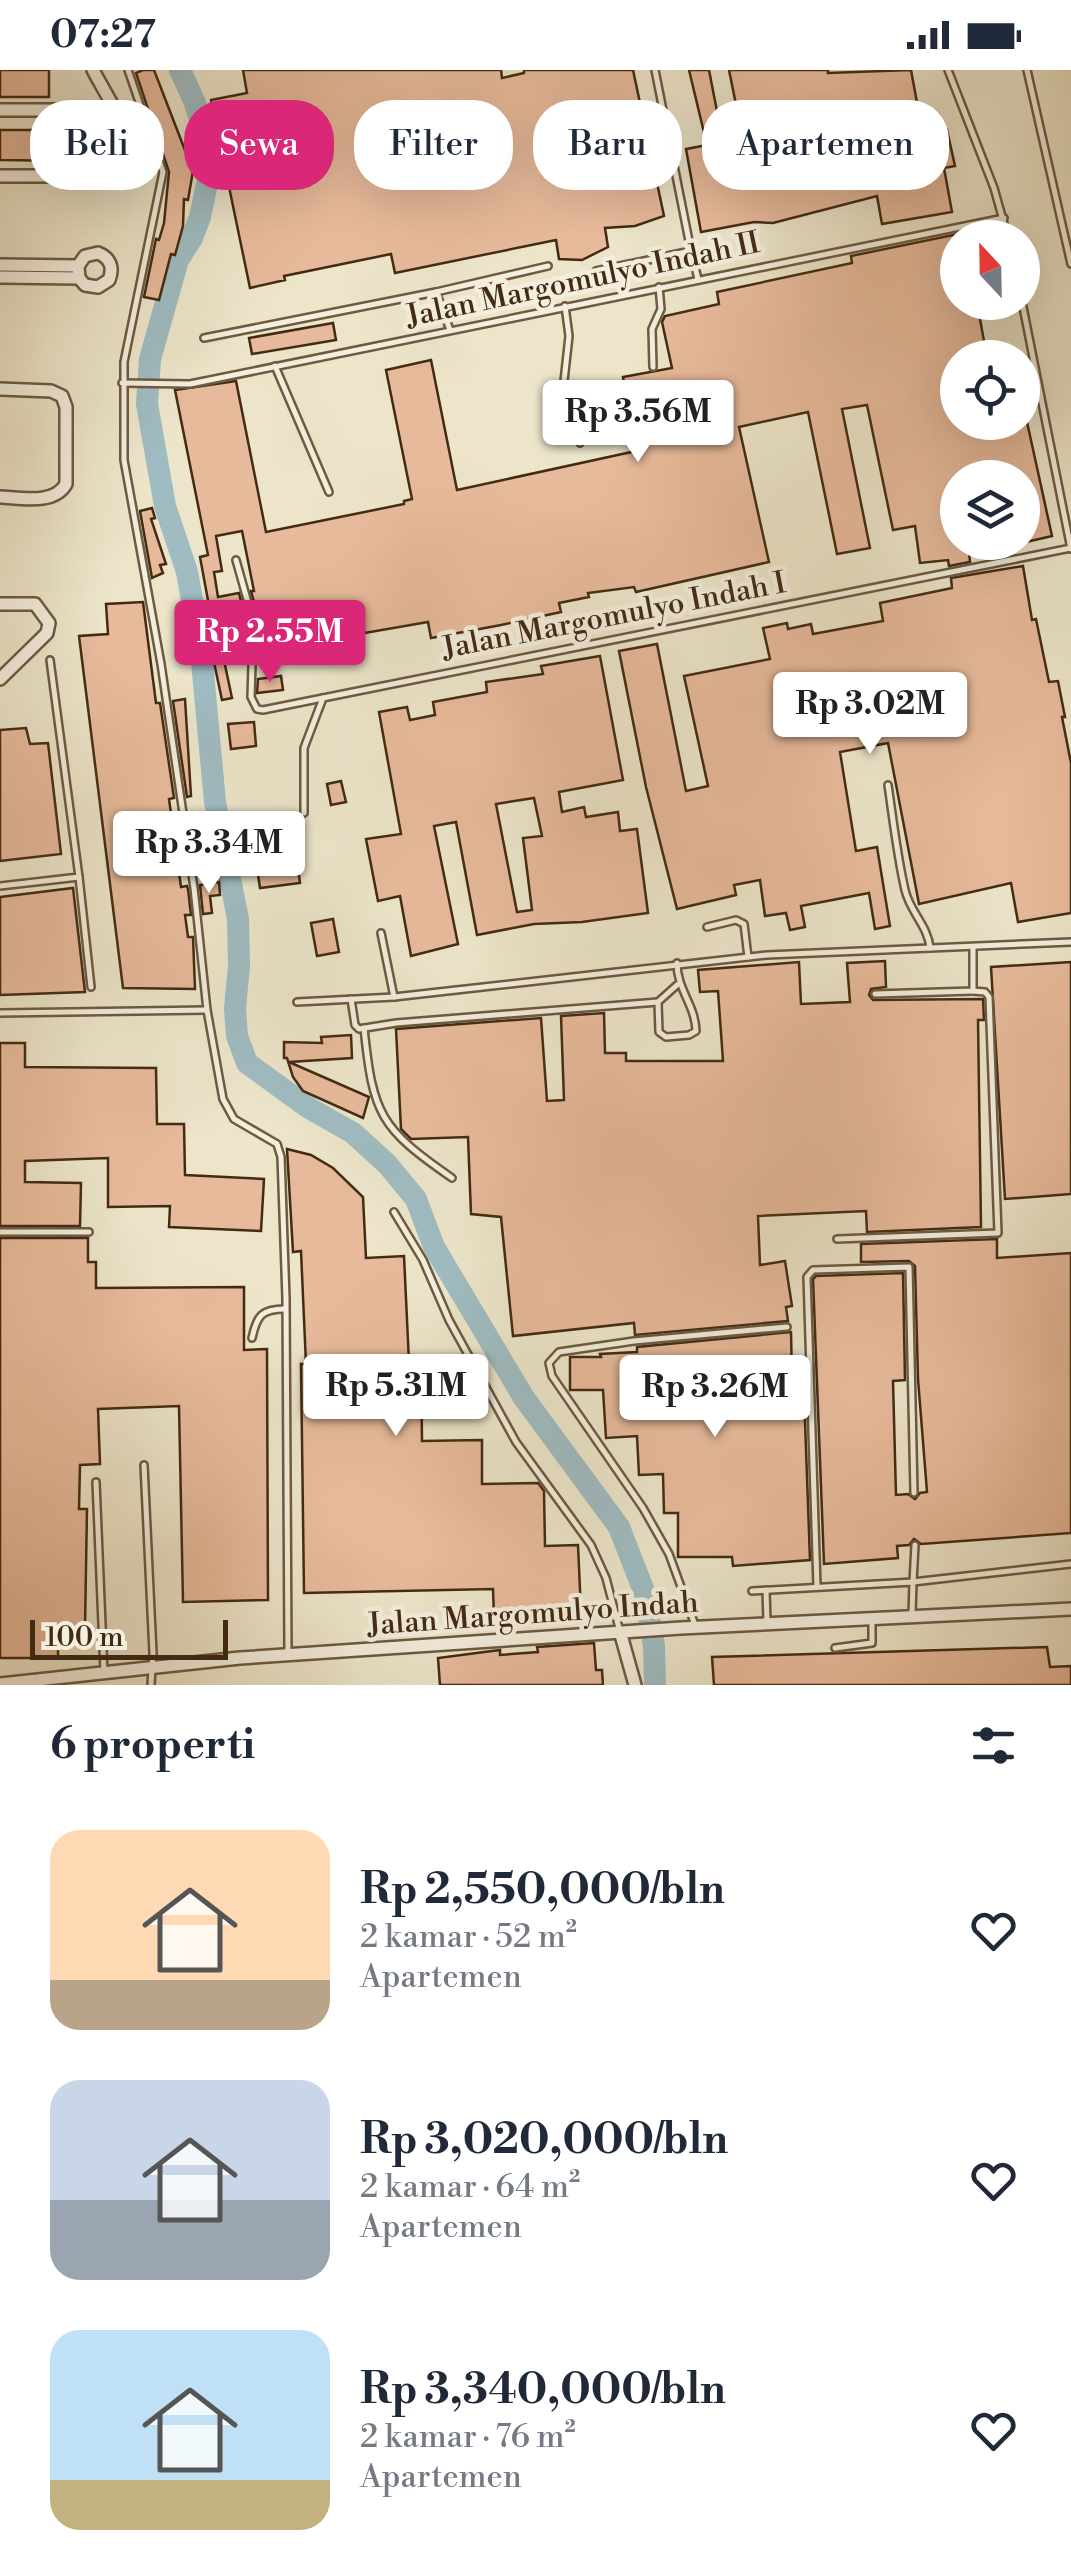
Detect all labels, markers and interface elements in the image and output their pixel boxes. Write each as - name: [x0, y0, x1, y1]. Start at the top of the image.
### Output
- text: 07:27: [50, 12, 156, 59]
- chip: Beli: [30, 100, 164, 190]
- chip: Sewa: [184, 100, 334, 190]
- chip: Filter: [354, 100, 513, 190]
- chip: Baru: [533, 100, 682, 190]
- chip: Apartemen: [702, 100, 949, 190]
- north arrow: [940, 220, 1040, 320]
- map controls: [940, 220, 1040, 560]
- street label: Jalan Margomulyo Indah II: [402, 224, 764, 336]
- button: locate: [940, 340, 1040, 440]
- pin: Rp 3.56M: [535, 380, 741, 465]
- text: Rp 3.56M: [565, 392, 711, 432]
- button: layers: [940, 460, 1040, 560]
- street label: Jalan Margomulyo Indah I: [438, 564, 790, 668]
- pin: Rp 2.55M: [167, 600, 373, 685]
- text: Rp 2.55M: [196, 612, 344, 652]
- pin: Rp 3.02M: [767, 672, 973, 757]
- text: Rp 3.02M: [795, 684, 945, 724]
- pin: Rp 3.34M: [106, 811, 312, 896]
- text: Rp 3.34M: [135, 823, 283, 863]
- pin: Rp 5.31M: [293, 1354, 499, 1439]
- pin: Rp 3.26M: [612, 1355, 818, 1440]
- text: Rp 5.31M: [325, 1366, 467, 1406]
- text: Rp 3.26M: [642, 1367, 788, 1407]
- street label: Jalan Margomulyo Indah: [365, 1583, 700, 1645]
- scale bar: [30, 1615, 228, 1660]
- text: 100 m: [45, 1620, 124, 1655]
- icon: filters: [966, 1718, 1021, 1773]
- text: 6 properti: [50, 1719, 255, 1772]
- text: Rp 2,550,000/bln: [360, 1864, 725, 1917]
- icon: home: [130, 1870, 250, 1990]
- icon: heart: [966, 1903, 1021, 1958]
- text: 2 kamar · 52 m²: [360, 1917, 577, 1957]
- text: Apartemen: [360, 1957, 522, 1997]
- text: Rp 3,020,000/bln: [360, 2114, 728, 2167]
- icon: home: [130, 2120, 250, 2240]
- icon: heart: [966, 2153, 1021, 2208]
- text: 2 kamar · 64 m²: [360, 2167, 580, 2207]
- text: Apartemen: [360, 2207, 522, 2247]
- text: Rp 3,340,000/bln: [360, 2364, 726, 2417]
- icon: home: [130, 2370, 250, 2490]
- icon: heart: [966, 2403, 1021, 2458]
- text: 2 kamar · 76 m²: [360, 2417, 576, 2457]
- text: Apartemen: [360, 2457, 522, 2497]

